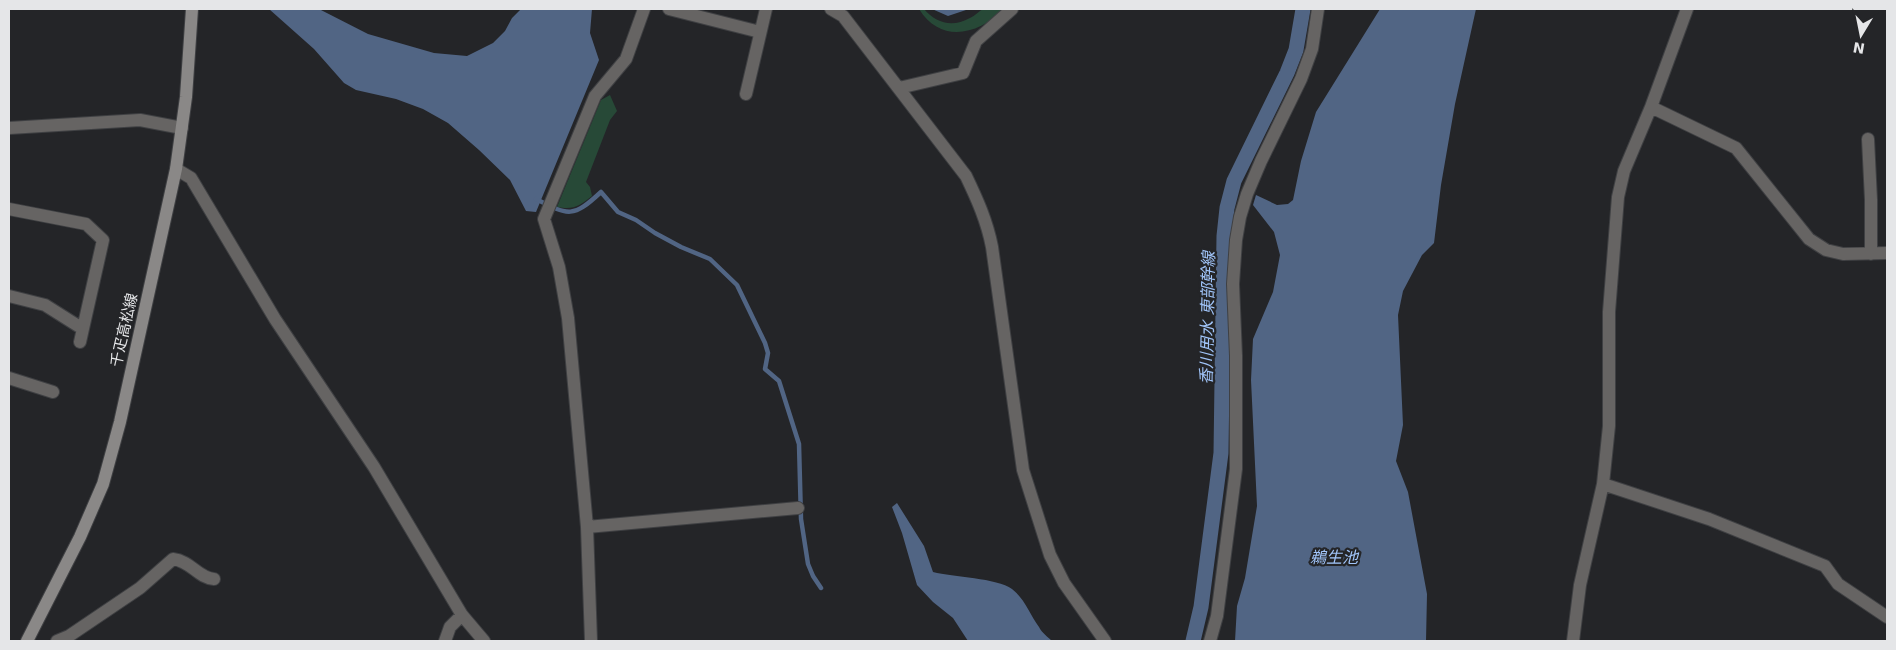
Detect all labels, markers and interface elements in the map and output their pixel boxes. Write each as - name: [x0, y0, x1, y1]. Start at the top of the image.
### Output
- north arrow: [1836, 10, 1886, 60]
- text: N: [1852, 39, 1866, 57]
- water label: 香川用水 東部幹線: [1197, 249, 1218, 385]
- street label: 千疋高松線: [107, 291, 141, 369]
- water label: 鵜生池: [1310, 548, 1360, 567]

